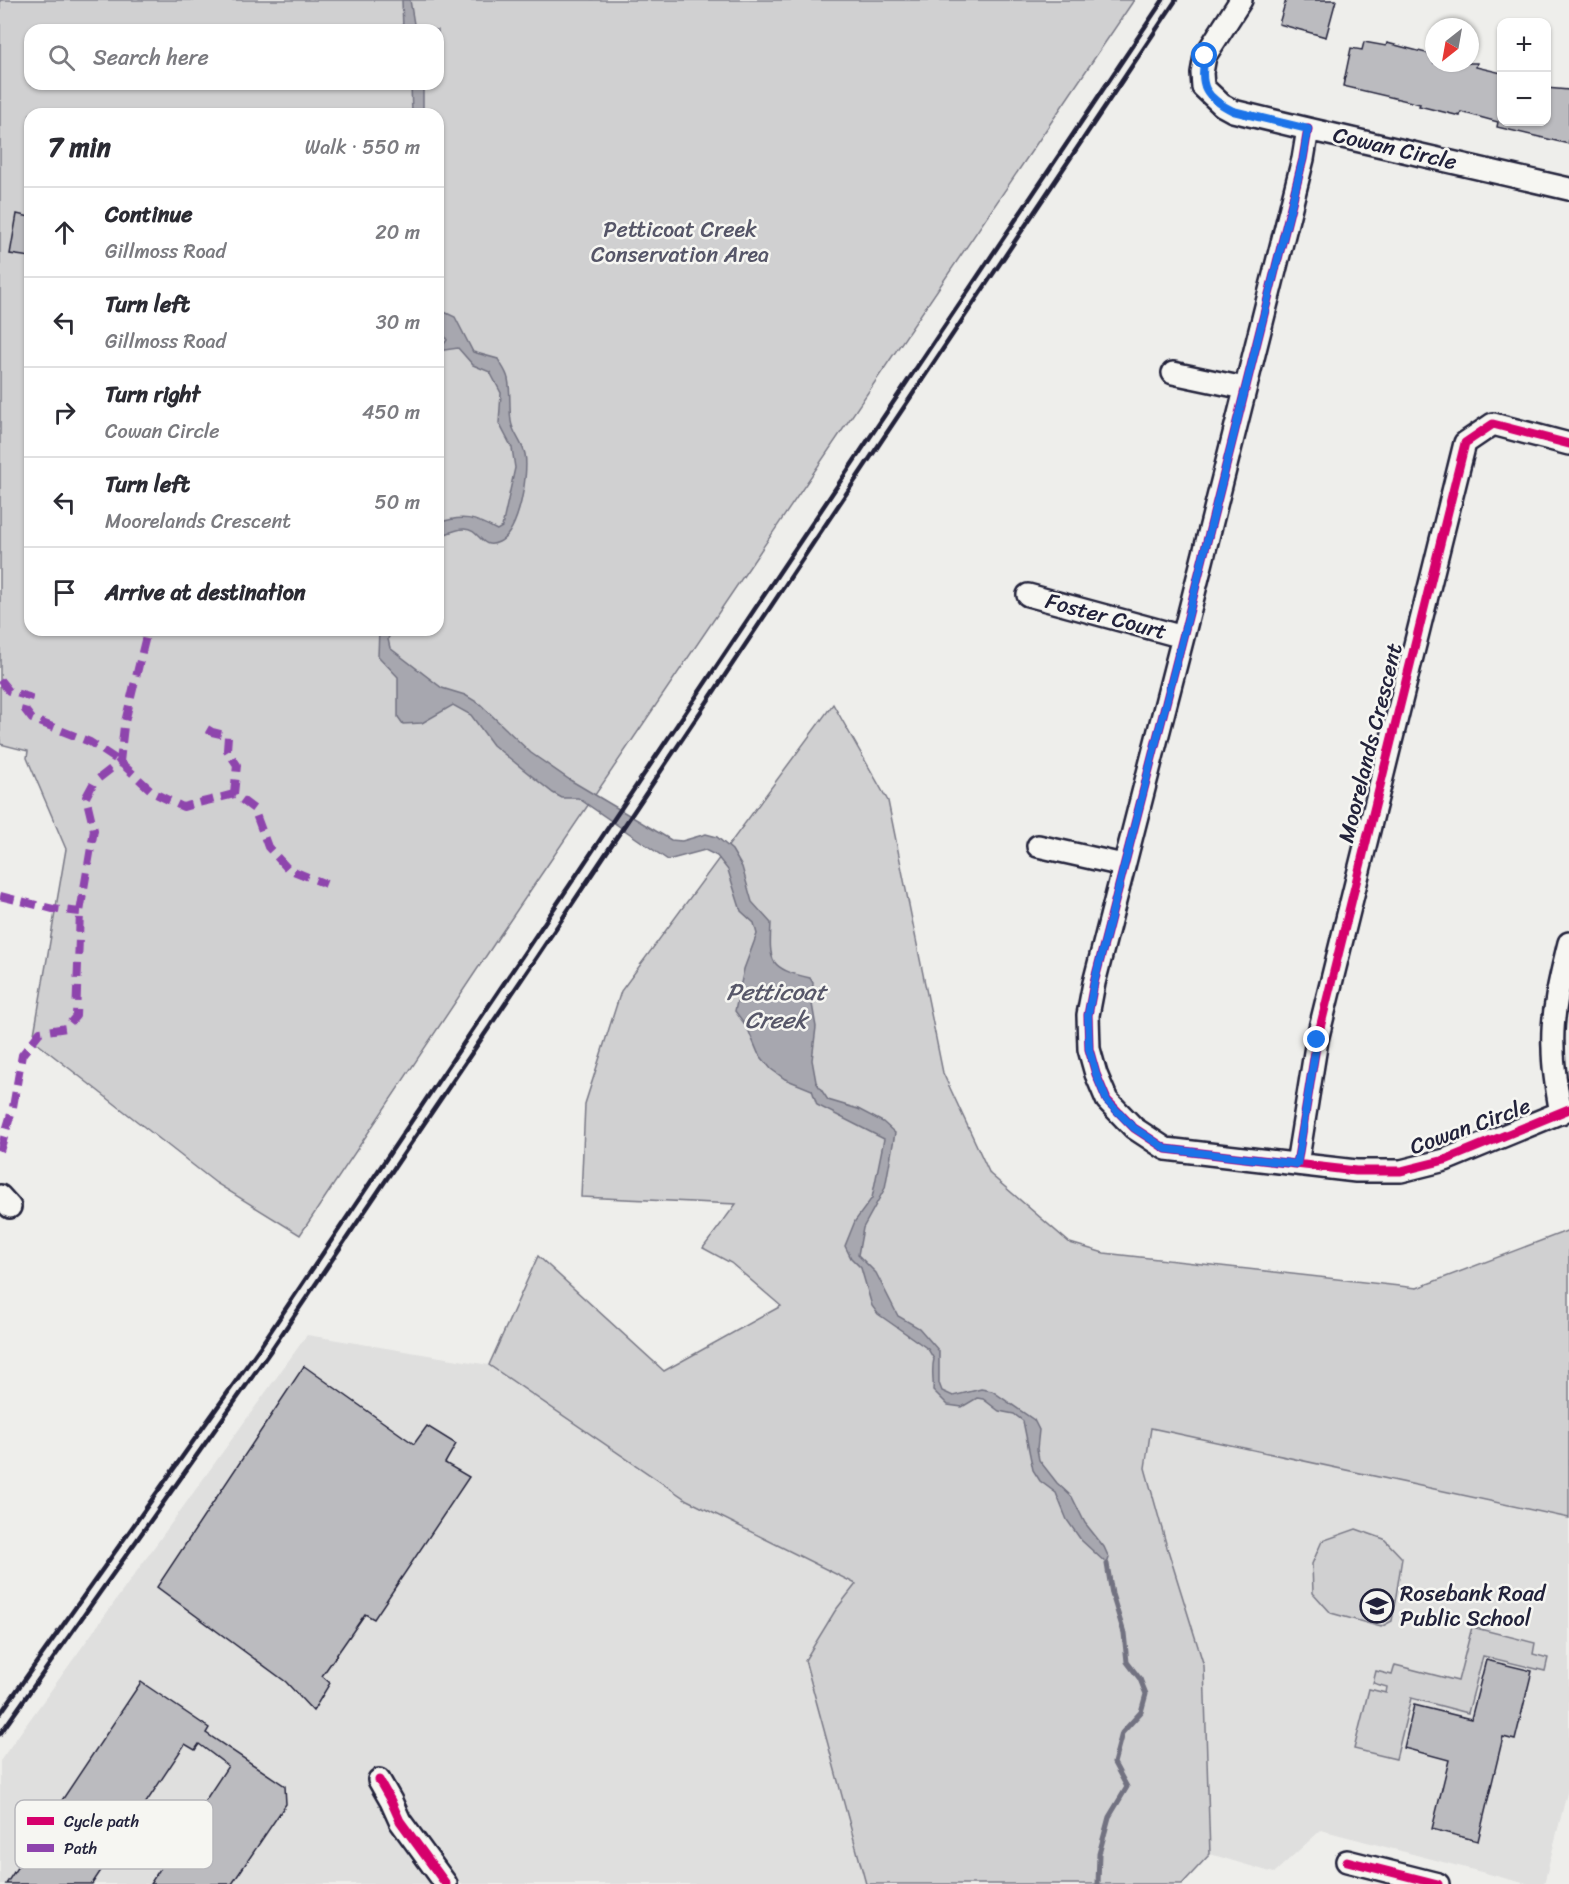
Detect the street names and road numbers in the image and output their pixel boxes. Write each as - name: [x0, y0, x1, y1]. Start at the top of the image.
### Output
- street label: Cowan Circle: [1329, 115, 1461, 181]
- street label: Foster Court: [1041, 581, 1171, 651]
- street label: Moorelands Crescent: [1326, 639, 1414, 847]
- street label: Cowan Circle: [1404, 1086, 1536, 1166]

